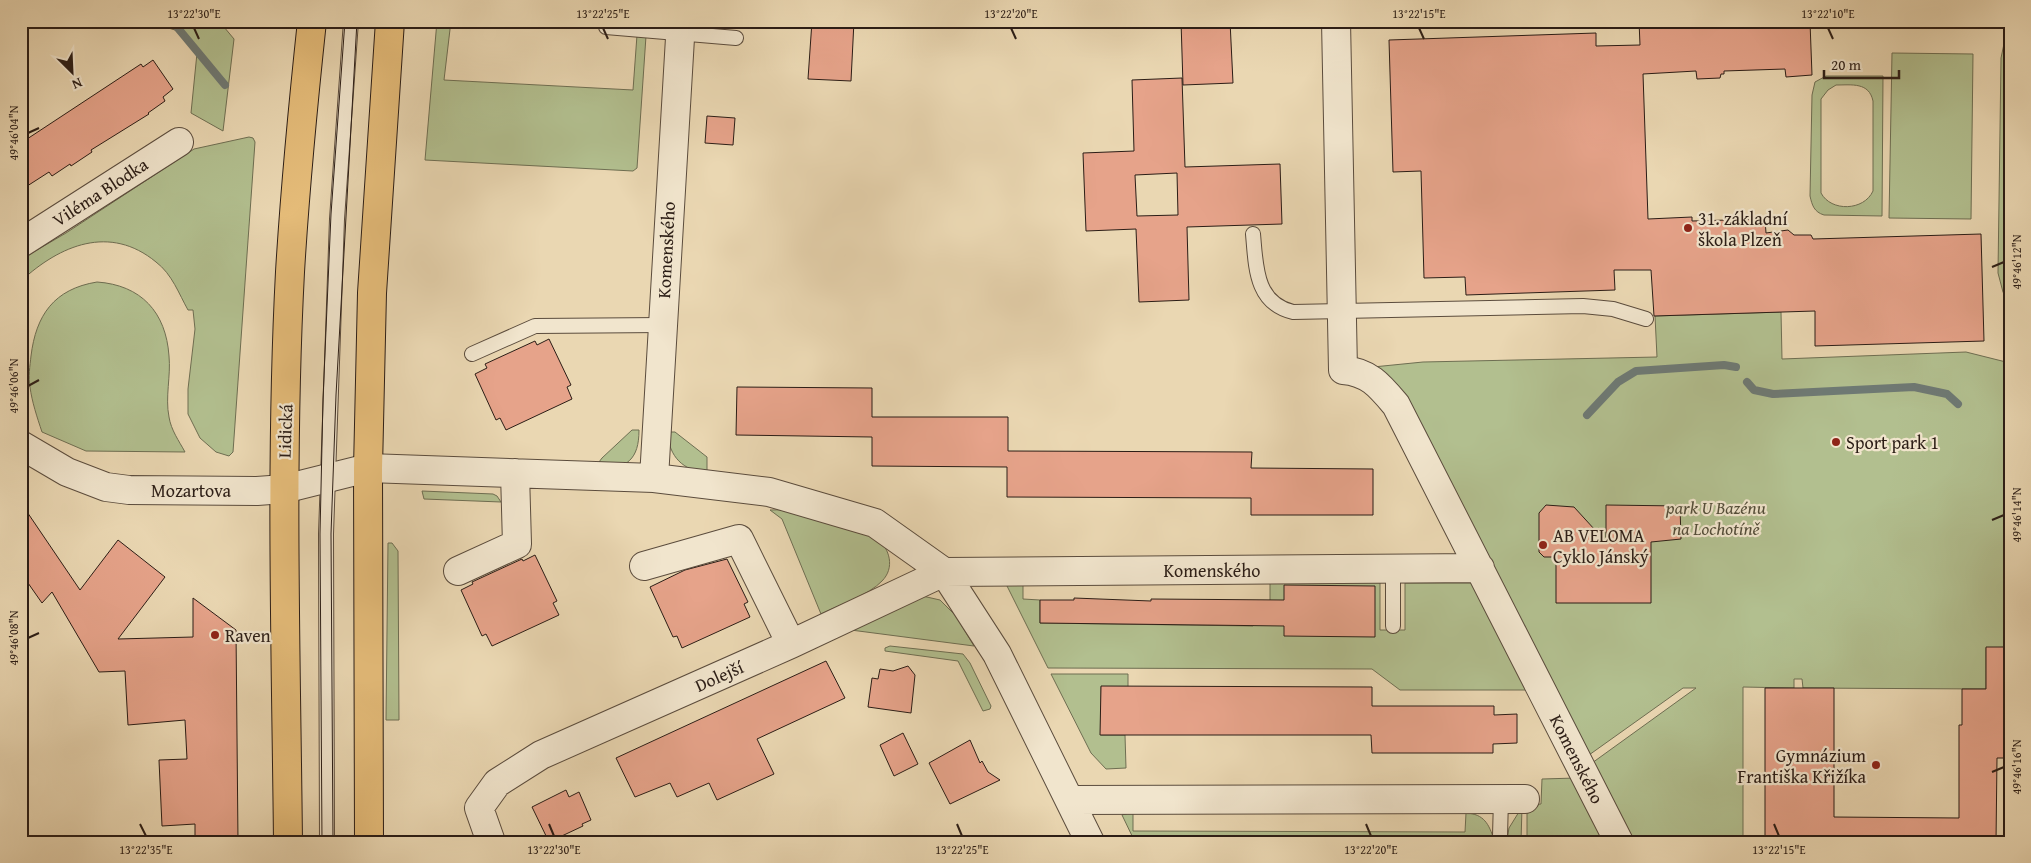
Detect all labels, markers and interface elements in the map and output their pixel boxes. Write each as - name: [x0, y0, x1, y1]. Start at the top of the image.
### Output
- text: 13°22'30"E: [167, 5, 221, 22]
- text: 13°22'25"E: [576, 5, 630, 22]
- text: 13°22'20"E: [984, 5, 1038, 22]
- text: 13°22'15"E: [1392, 5, 1446, 22]
- text: 13°22'10"E: [1801, 5, 1855, 22]
- north arrow: [48, 48, 98, 98]
- scale bar: [1824, 48, 1898, 80]
- text: 20 m: [1831, 54, 1862, 75]
- text: N: [68, 73, 86, 95]
- text: 49°46'04"N: [5, 105, 22, 161]
- street label: Viléma Blodka: [47, 151, 154, 233]
- street label: Komenského: [650, 201, 682, 299]
- place label: 31. základní škola Plzeň: [1698, 205, 1788, 253]
- marker: 31. základní škola Plzeň: [1682, 222, 1694, 234]
- text: 49°46'12"N: [2008, 234, 2025, 290]
- text: 49°46'06"N: [5, 358, 22, 414]
- street label: Lidická: [271, 403, 299, 458]
- place label: Sport park 1: [1846, 429, 1939, 456]
- marker: Sport park 1: [1830, 436, 1842, 448]
- street label: Mozartova: [151, 477, 232, 504]
- text: 49°46'14"N: [2008, 487, 2025, 543]
- park label: park U Bazénu na Lochotíně: [1665, 494, 1766, 542]
- place label: AB VELOMA Cyklo Jánský: [1553, 522, 1649, 570]
- marker: AB VELOMA Cyklo Jánský: [1537, 539, 1549, 551]
- street label: Komenského: [1163, 557, 1261, 584]
- text: 49°46'08"N: [5, 610, 22, 666]
- place label: Raven: [225, 622, 271, 649]
- marker: Raven: [209, 629, 221, 641]
- street label: Dolejší: [690, 653, 748, 699]
- street label: Komenského: [1543, 710, 1611, 808]
- text: 49°46'16"N: [2008, 739, 2025, 795]
- place label: Gymnázium Františka Křižíka: [1737, 742, 1866, 790]
- marker: Gymnázium Františka Křižíka: [1870, 759, 1882, 771]
- text: 13°22'35"E: [119, 841, 173, 858]
- text: 13°22'30"E: [527, 841, 581, 858]
- text: 13°22'25"E: [935, 841, 989, 858]
- text: 13°22'20"E: [1344, 841, 1398, 858]
- text: 13°22'15"E: [1752, 841, 1806, 858]

